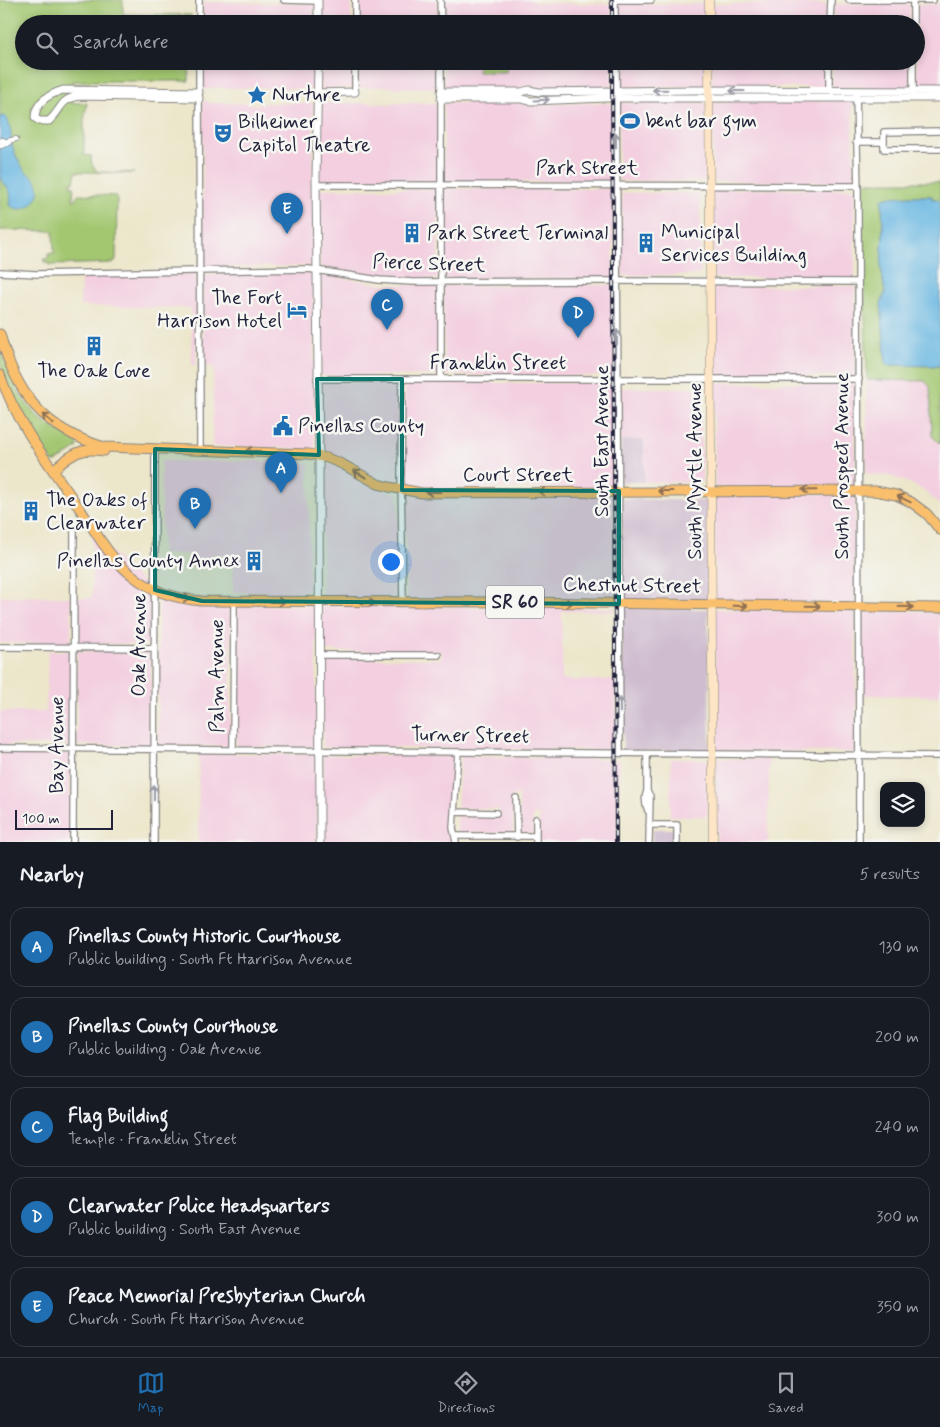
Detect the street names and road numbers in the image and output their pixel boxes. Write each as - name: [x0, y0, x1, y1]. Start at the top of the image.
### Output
- street label: Park Street: [536, 155, 638, 182]
- street label: Pierce Street: [372, 249, 486, 279]
- street label: Franklin Street: [430, 350, 566, 377]
- street label: South East Avenue: [589, 365, 616, 517]
- street label: South Prospect Avenue: [829, 372, 856, 560]
- street label: South Myrtle Avenue: [682, 382, 709, 560]
- street label: Court Street: [463, 462, 574, 489]
- street label: Chestnut Street: [563, 571, 701, 601]
- road number: SR 60: [486, 586, 544, 618]
- street label: Oak Avenue: [126, 593, 153, 697]
- street label: Palm Avenue: [204, 619, 231, 733]
- street label: Bay Avenue: [44, 696, 71, 794]
- street label: Turner Street: [411, 721, 529, 751]

